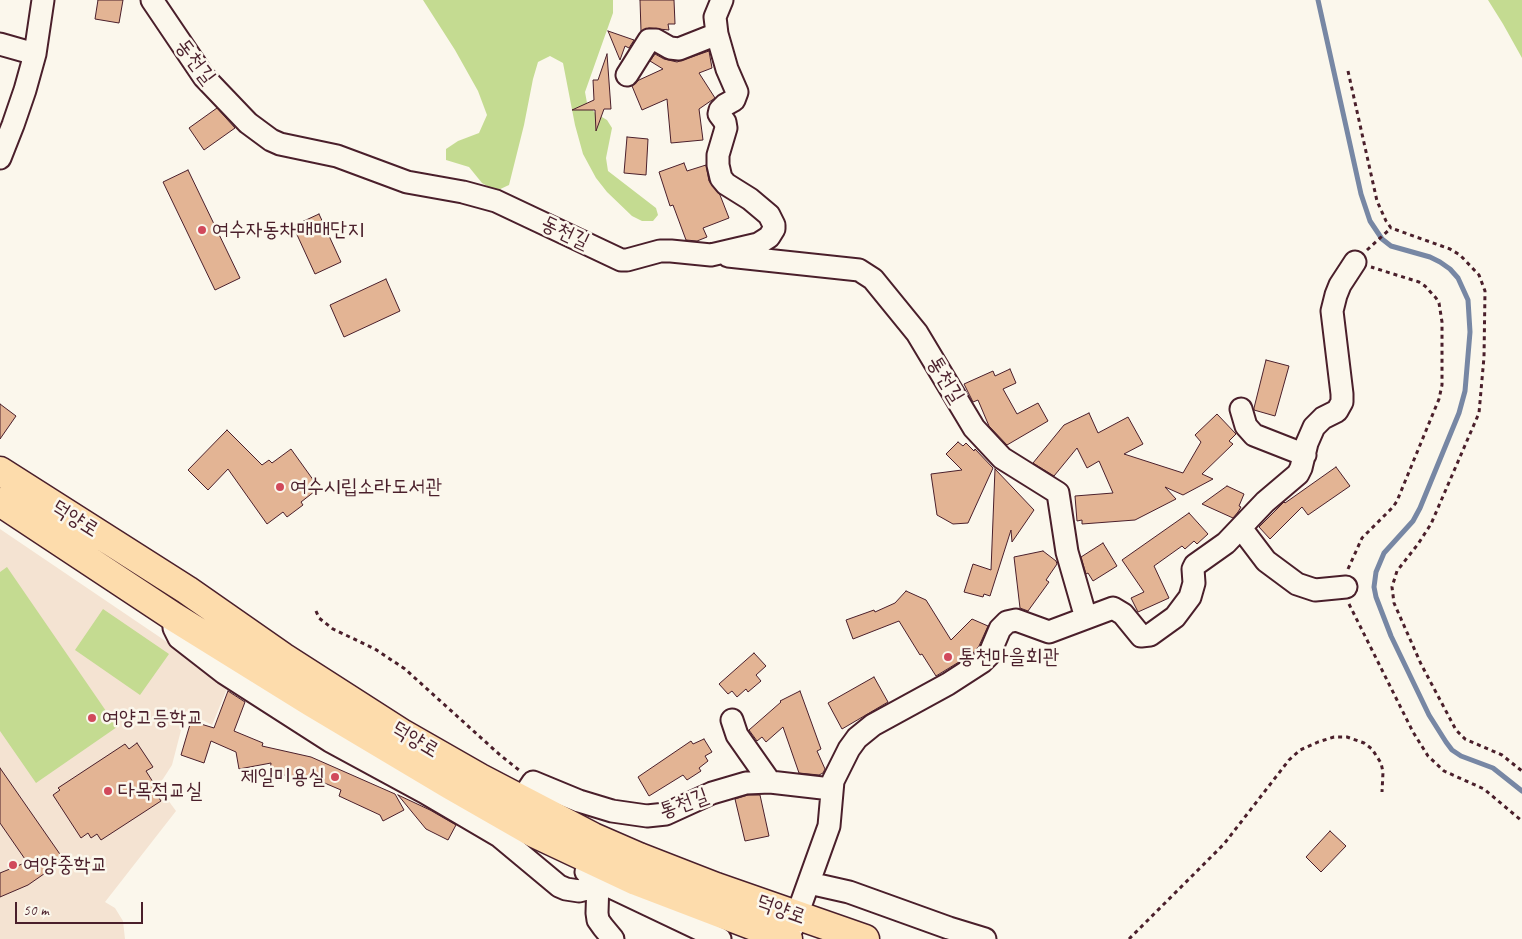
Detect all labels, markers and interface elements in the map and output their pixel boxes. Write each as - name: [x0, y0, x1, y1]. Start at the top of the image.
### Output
- street label: 동천길: [170, 34, 220, 90]
- street label: 동천길: [537, 211, 593, 255]
- place label: 여수자동차매매단지: [212, 217, 364, 243]
- marker: 여수자동차매매단지: [196, 224, 208, 236]
- street label: 통천길: [921, 352, 969, 408]
- place label: 여수시립소라도서관: [290, 474, 442, 500]
- marker: 여수시립소라도서관: [274, 481, 286, 493]
- street label: 덕양로: [47, 495, 103, 543]
- place label: 통천마을회관: [958, 644, 1059, 670]
- marker: 통천마을회관: [942, 651, 954, 663]
- place label: 여양고등학교: [102, 705, 203, 731]
- marker: 여양고등학교: [86, 712, 98, 724]
- street label: 덕양로: [387, 716, 443, 764]
- place label: 제일미용실: [241, 764, 325, 790]
- marker: 제일미용실: [329, 771, 341, 783]
- place label: 다목적교실: [118, 778, 202, 804]
- street label: 통천길: [656, 783, 712, 825]
- marker: 다목적교실: [102, 785, 114, 797]
- place label: 여양중학교: [23, 852, 107, 878]
- marker: 여양중학교: [7, 859, 19, 871]
- street label: 덕양로: [753, 889, 809, 931]
- scale bar: [18, 892, 145, 924]
- text: 50 m: [23, 901, 49, 920]

